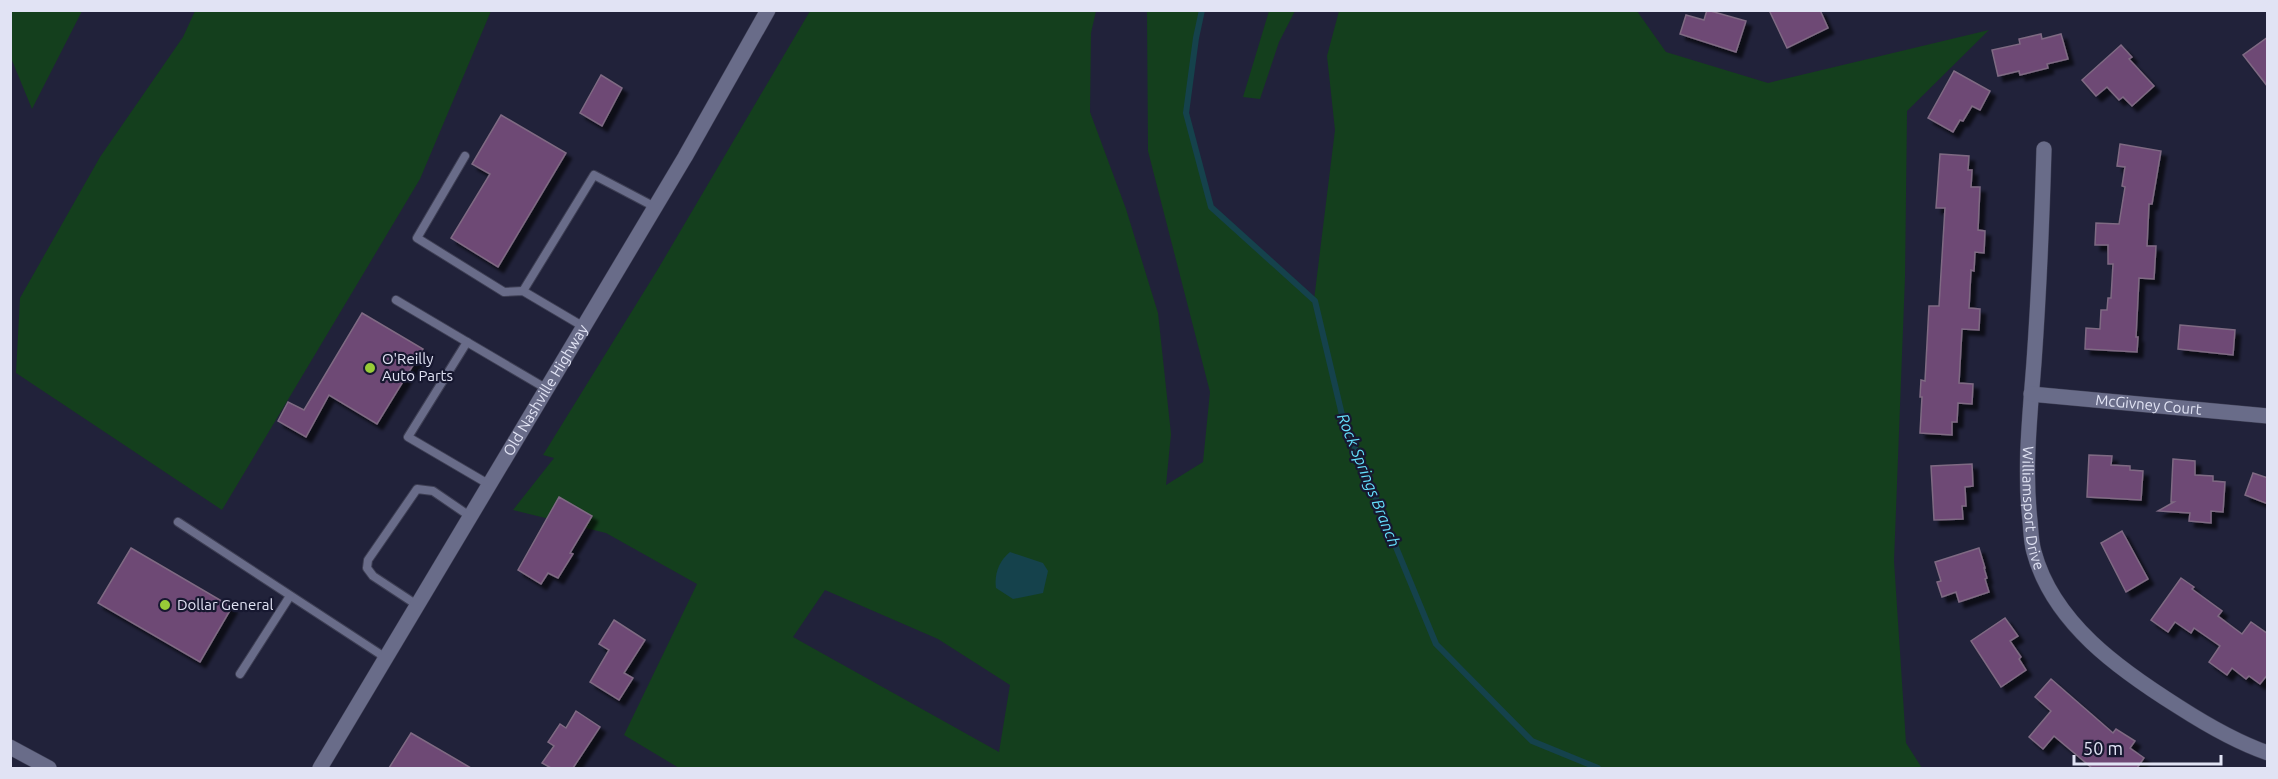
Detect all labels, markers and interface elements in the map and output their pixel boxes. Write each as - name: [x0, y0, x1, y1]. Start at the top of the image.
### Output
- street label: Old Nashville Highway: [500, 321, 591, 459]
- place label: O'Reilly Auto Parts: [382, 350, 453, 384]
- marker: O'Reilly Auto Parts: [363, 361, 377, 375]
- street label: McGivney Court: [2095, 391, 2202, 418]
- water label: Rock Springs Branch: [1334, 411, 1404, 549]
- street label: Williamsport Drive: [2019, 446, 2048, 572]
- place label: Dollar General: [177, 596, 274, 613]
- marker: Dollar General: [158, 598, 172, 612]
- scale bar: [2074, 728, 2221, 766]
- text: 50 m: [2083, 738, 2123, 758]

